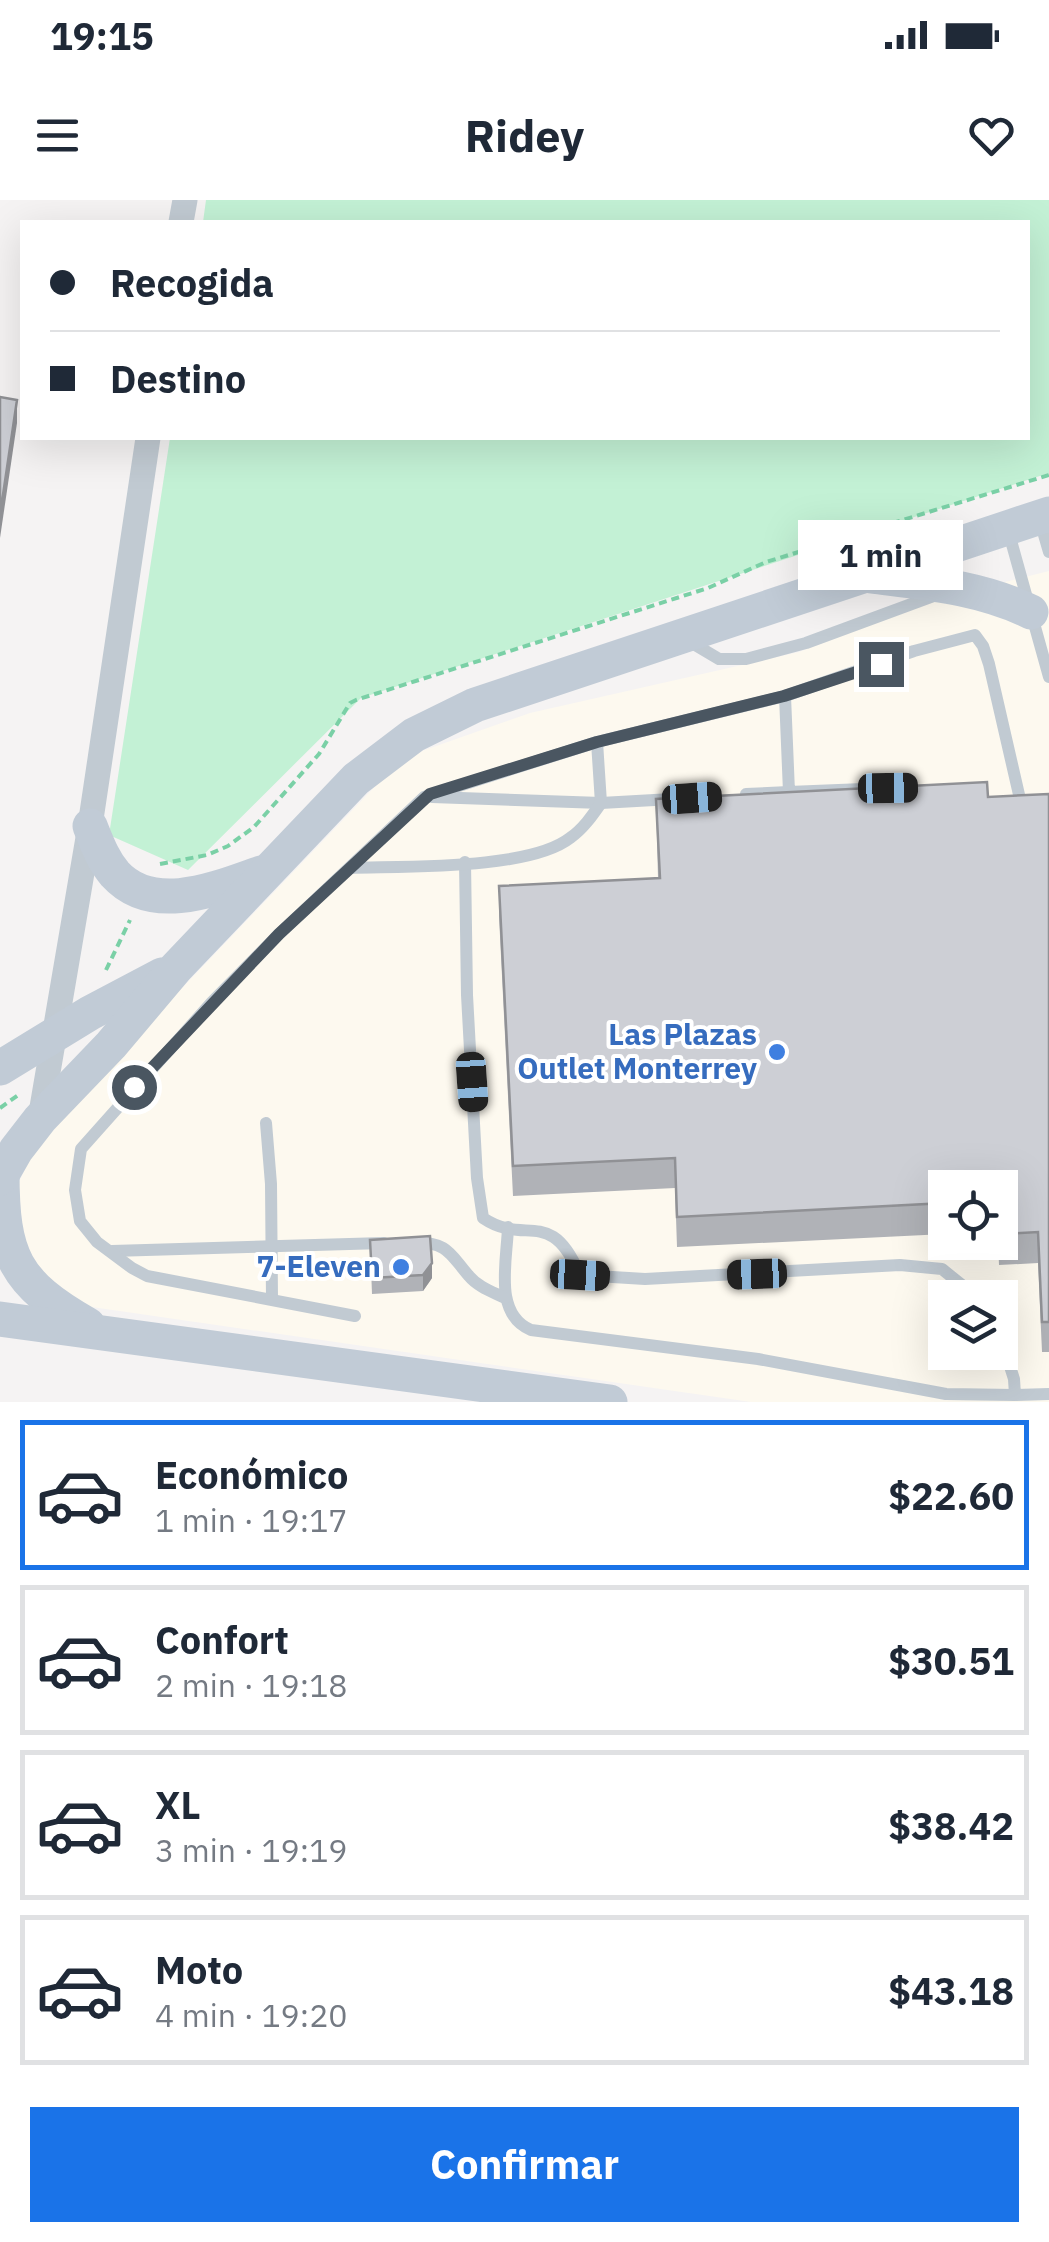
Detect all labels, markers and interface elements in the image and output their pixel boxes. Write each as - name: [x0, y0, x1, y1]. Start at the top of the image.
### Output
- text: 19:15: [50, 11, 154, 60]
- text: Ridey: [465, 106, 584, 164]
- icon: menu: [30, 108, 85, 163]
- icon: heart: [964, 108, 1019, 163]
- text: Recogida: [110, 258, 274, 307]
- text: Destino: [110, 354, 246, 403]
- callout: 1 min: [798, 519, 964, 589]
- text: 1 min: [839, 534, 922, 576]
- route end: [859, 642, 904, 687]
- car: [858, 772, 918, 804]
- car: [661, 781, 723, 815]
- place label: Las Plazas Outlet Monterrey: [517, 1014, 757, 1087]
- marker: Las Plazas Outlet Monterrey: [766, 1041, 788, 1063]
- car: [455, 1051, 489, 1113]
- route start: [112, 1065, 157, 1110]
- map controls: [928, 1170, 1018, 1370]
- button: locate: [928, 1170, 1018, 1260]
- place label: 7-Eleven: [256, 1246, 381, 1285]
- marker: 7-Eleven: [390, 1256, 412, 1278]
- car: [549, 1258, 611, 1292]
- car: [726, 1258, 788, 1290]
- button: layers: [928, 1280, 1018, 1370]
- icon: car: [35, 1450, 125, 1540]
- text: Económico: [155, 1450, 348, 1499]
- text: $22.60: [888, 1471, 1014, 1520]
- text: 1 min · 19:17: [155, 1499, 348, 1541]
- icon: car: [35, 1615, 125, 1705]
- text: Confort: [155, 1615, 289, 1664]
- text: $30.51: [888, 1636, 1014, 1685]
- text: 2 min · 19:18: [155, 1664, 348, 1706]
- icon: car: [35, 1780, 125, 1870]
- text: XL: [155, 1780, 201, 1829]
- text: $38.42: [888, 1801, 1014, 1850]
- text: 3 min · 19:19: [155, 1829, 348, 1871]
- icon: car: [35, 1945, 125, 2035]
- text: Moto: [155, 1945, 243, 1994]
- text: $43.18: [888, 1966, 1014, 2015]
- text: 4 min · 19:20: [155, 1994, 348, 2036]
- button: Confirmar: [30, 2107, 1019, 2222]

